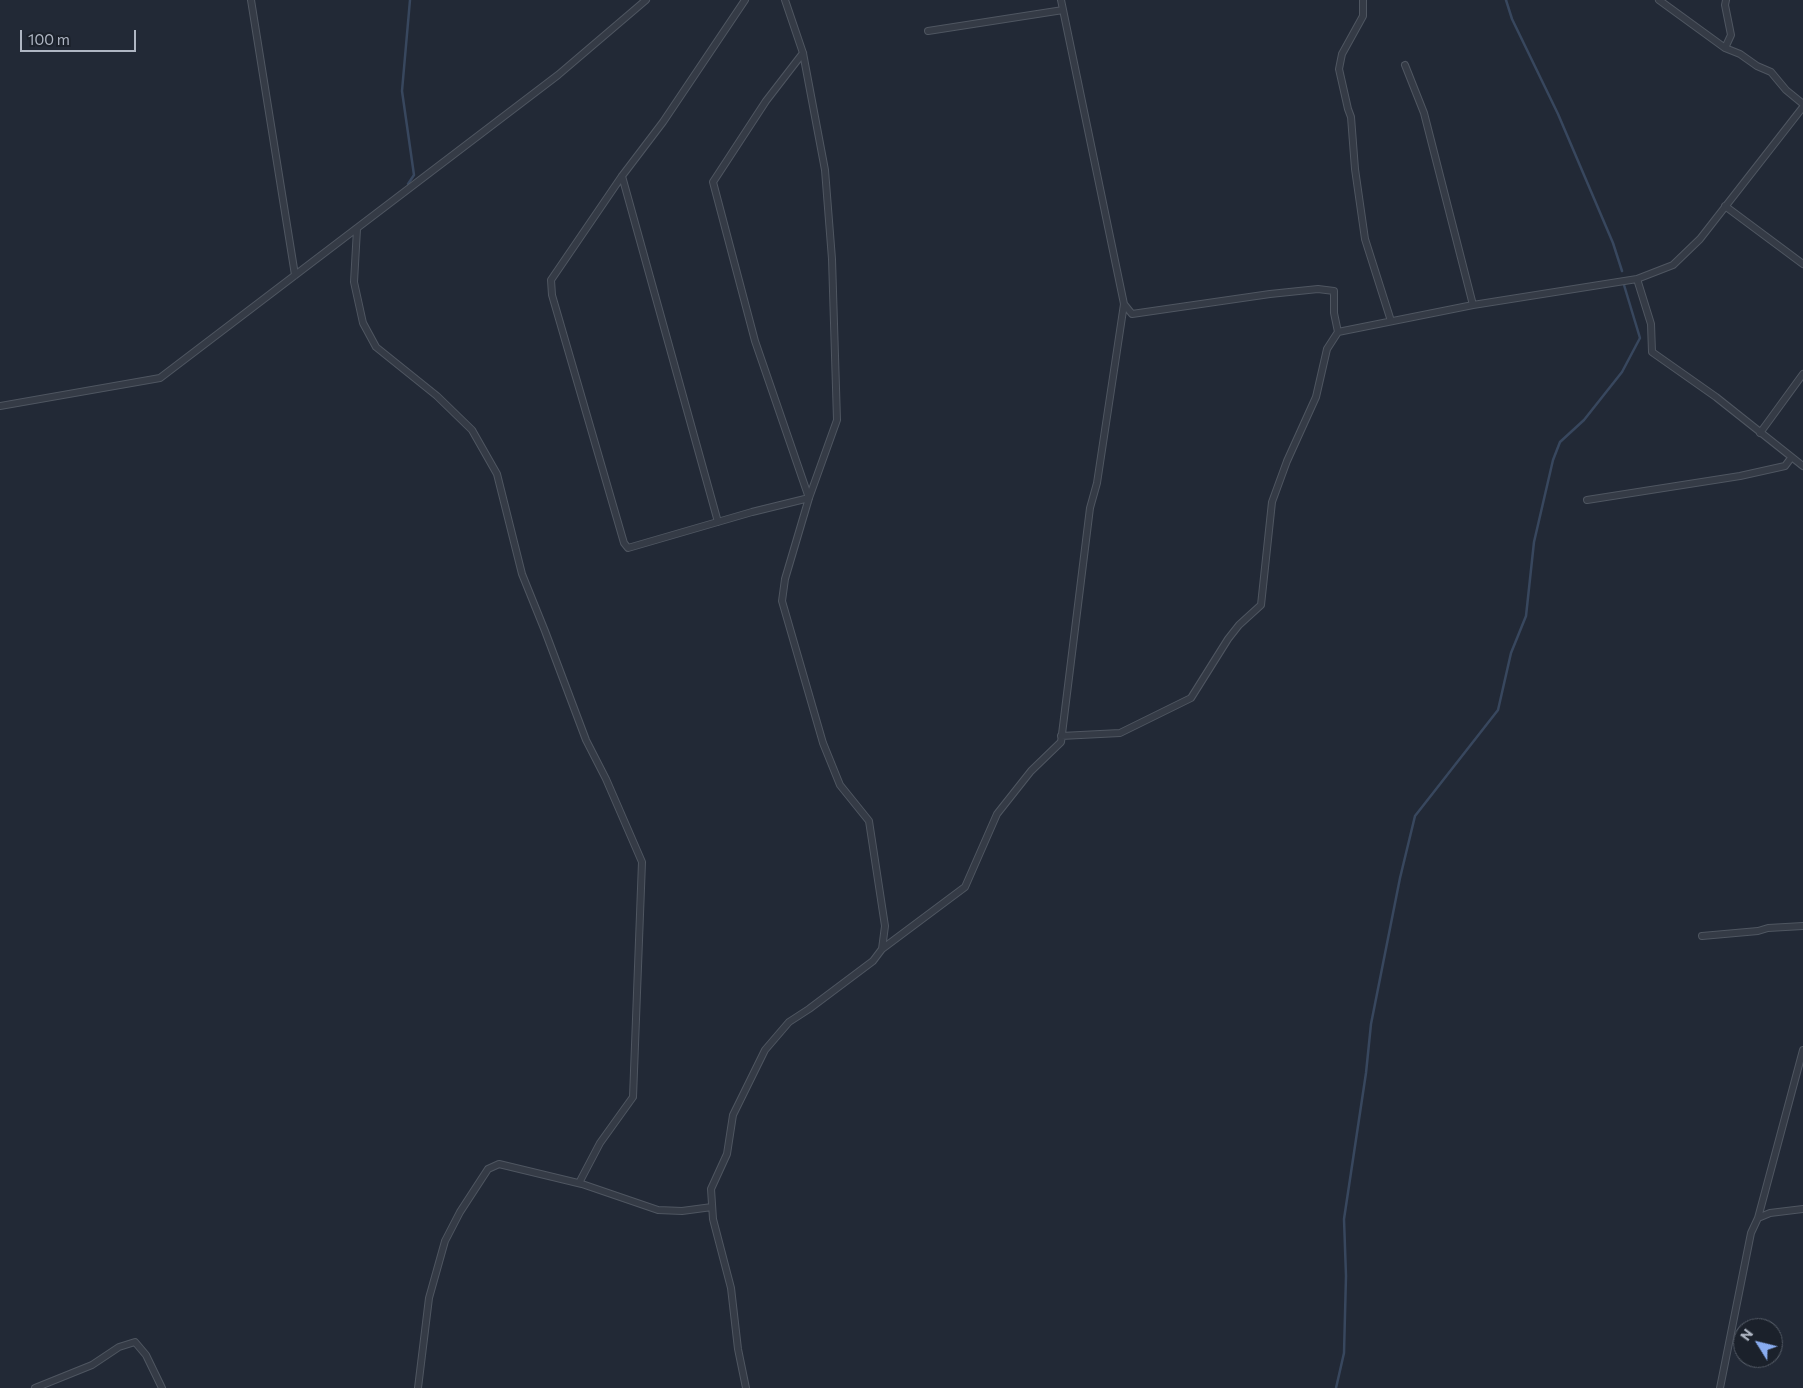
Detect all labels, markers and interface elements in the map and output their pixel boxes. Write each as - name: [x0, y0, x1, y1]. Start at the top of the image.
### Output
- scale bar: [22, 20, 139, 52]
- text: 100 m: [28, 30, 70, 48]
- north arrow: [1733, 1318, 1783, 1368]
- text: N: [1736, 1325, 1756, 1344]

